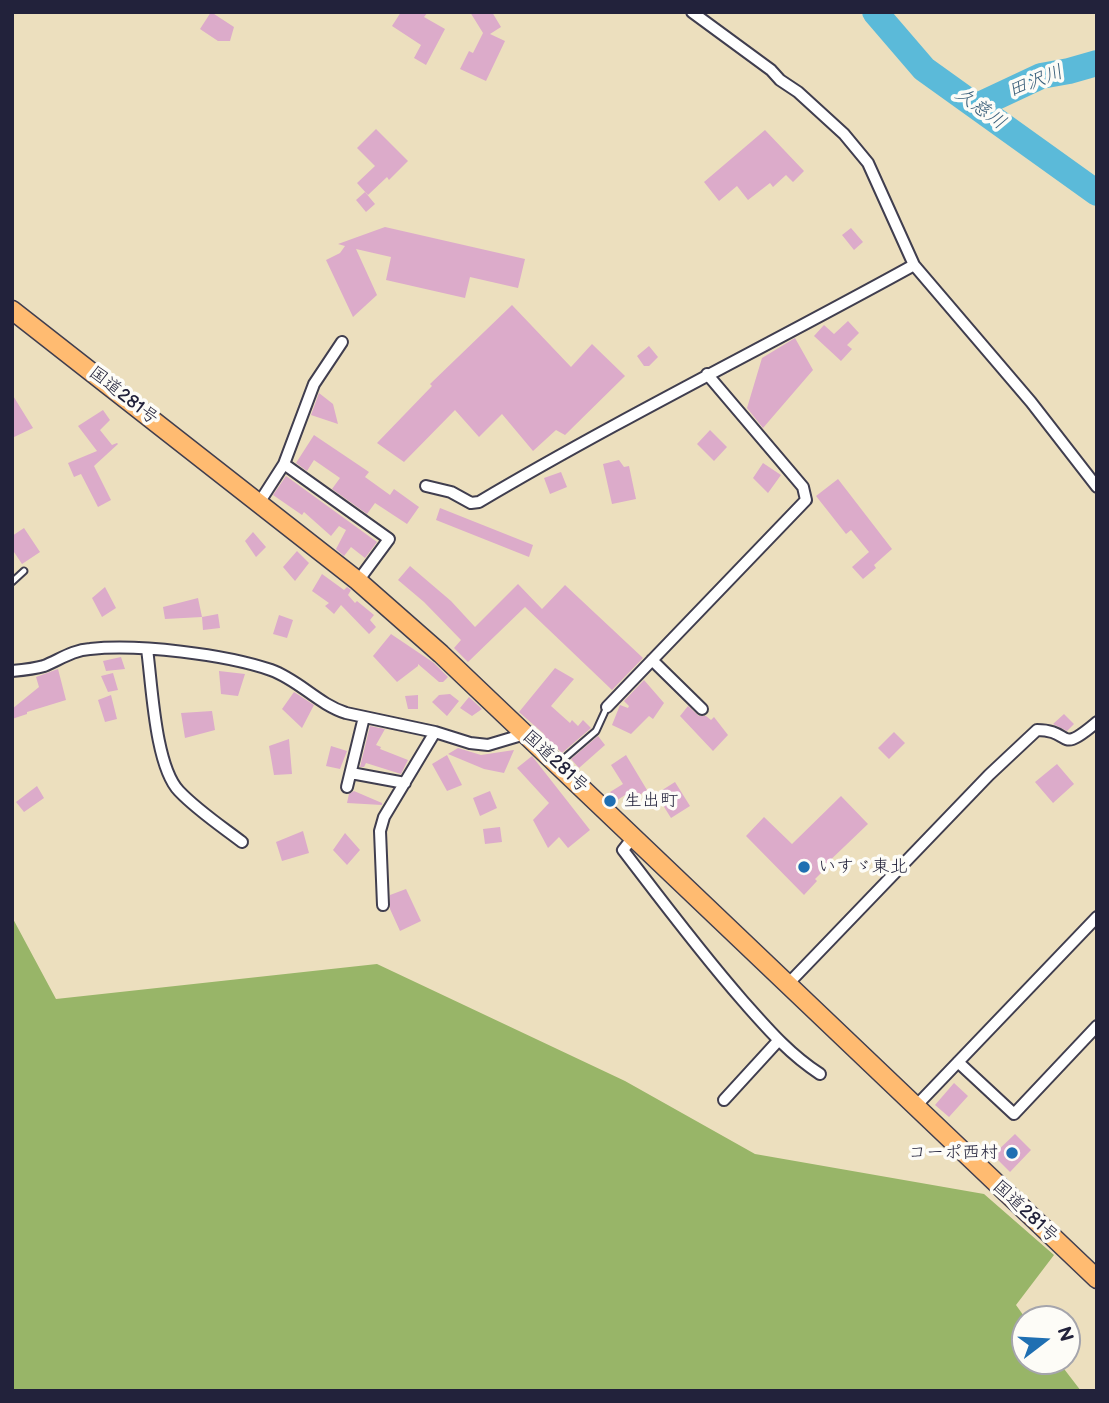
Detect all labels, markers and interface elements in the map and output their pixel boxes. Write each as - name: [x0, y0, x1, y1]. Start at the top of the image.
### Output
- water label: 田沢川: [1005, 61, 1067, 103]
- water label: 久慈川: [950, 83, 1010, 135]
- street label: 国道281号: [84, 362, 162, 430]
- street label: 国道281号: [518, 726, 592, 798]
- place label: 生出町: [624, 790, 678, 812]
- marker: 生出町: [602, 793, 618, 809]
- place label: いすゞ東北: [818, 856, 908, 878]
- marker: いすゞ東北: [796, 859, 812, 875]
- place label: コーポ西村: [908, 1142, 998, 1164]
- marker: コーポ西村: [1004, 1145, 1020, 1161]
- street label: 国道281号: [988, 1176, 1062, 1248]
- north arrow: [1011, 1305, 1081, 1375]
- text: N: [1052, 1324, 1078, 1344]

